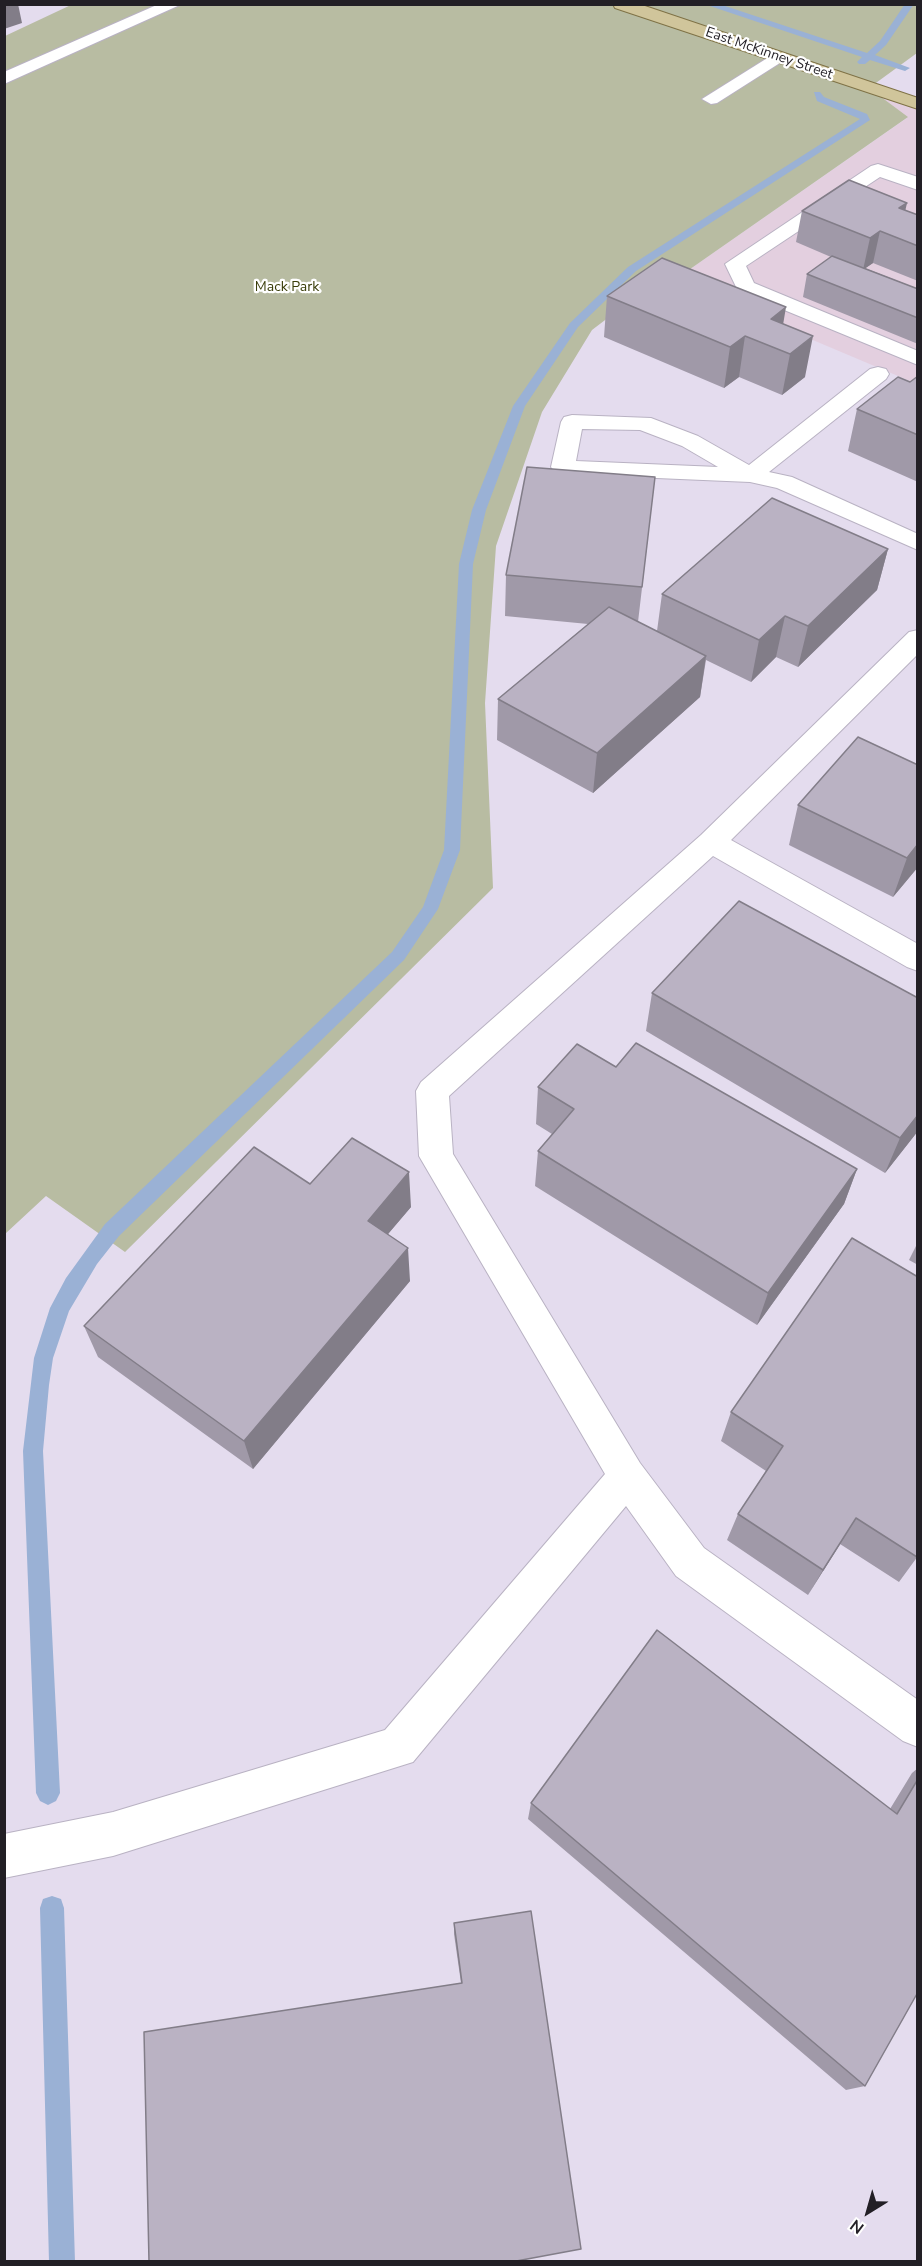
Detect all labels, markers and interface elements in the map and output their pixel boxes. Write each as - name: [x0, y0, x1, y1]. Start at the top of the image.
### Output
- street label: East McKinney Street: [703, 24, 835, 84]
- park label: Mack Park: [255, 280, 319, 296]
- north arrow: [838, 2182, 898, 2242]
- text: N: [846, 2214, 869, 2239]

